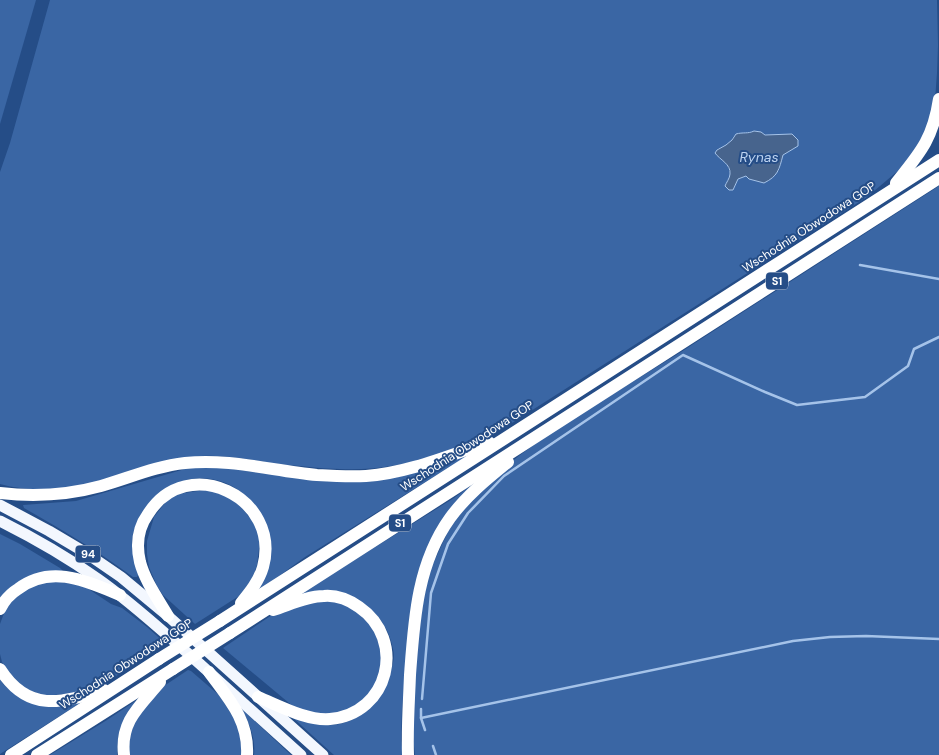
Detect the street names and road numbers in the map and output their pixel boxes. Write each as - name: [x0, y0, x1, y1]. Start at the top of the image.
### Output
- street label: Wschodnia Obwodowa GOP: [739, 178, 879, 276]
- road number: S1: [766, 272, 788, 290]
- street label: Wschodnia Obwodowa GOP: [397, 397, 537, 495]
- road number: S1: [389, 514, 411, 532]
- road number: 94: [76, 546, 100, 562]
- street label: Wschodnia Obwodowa GOP: [56, 615, 196, 713]

